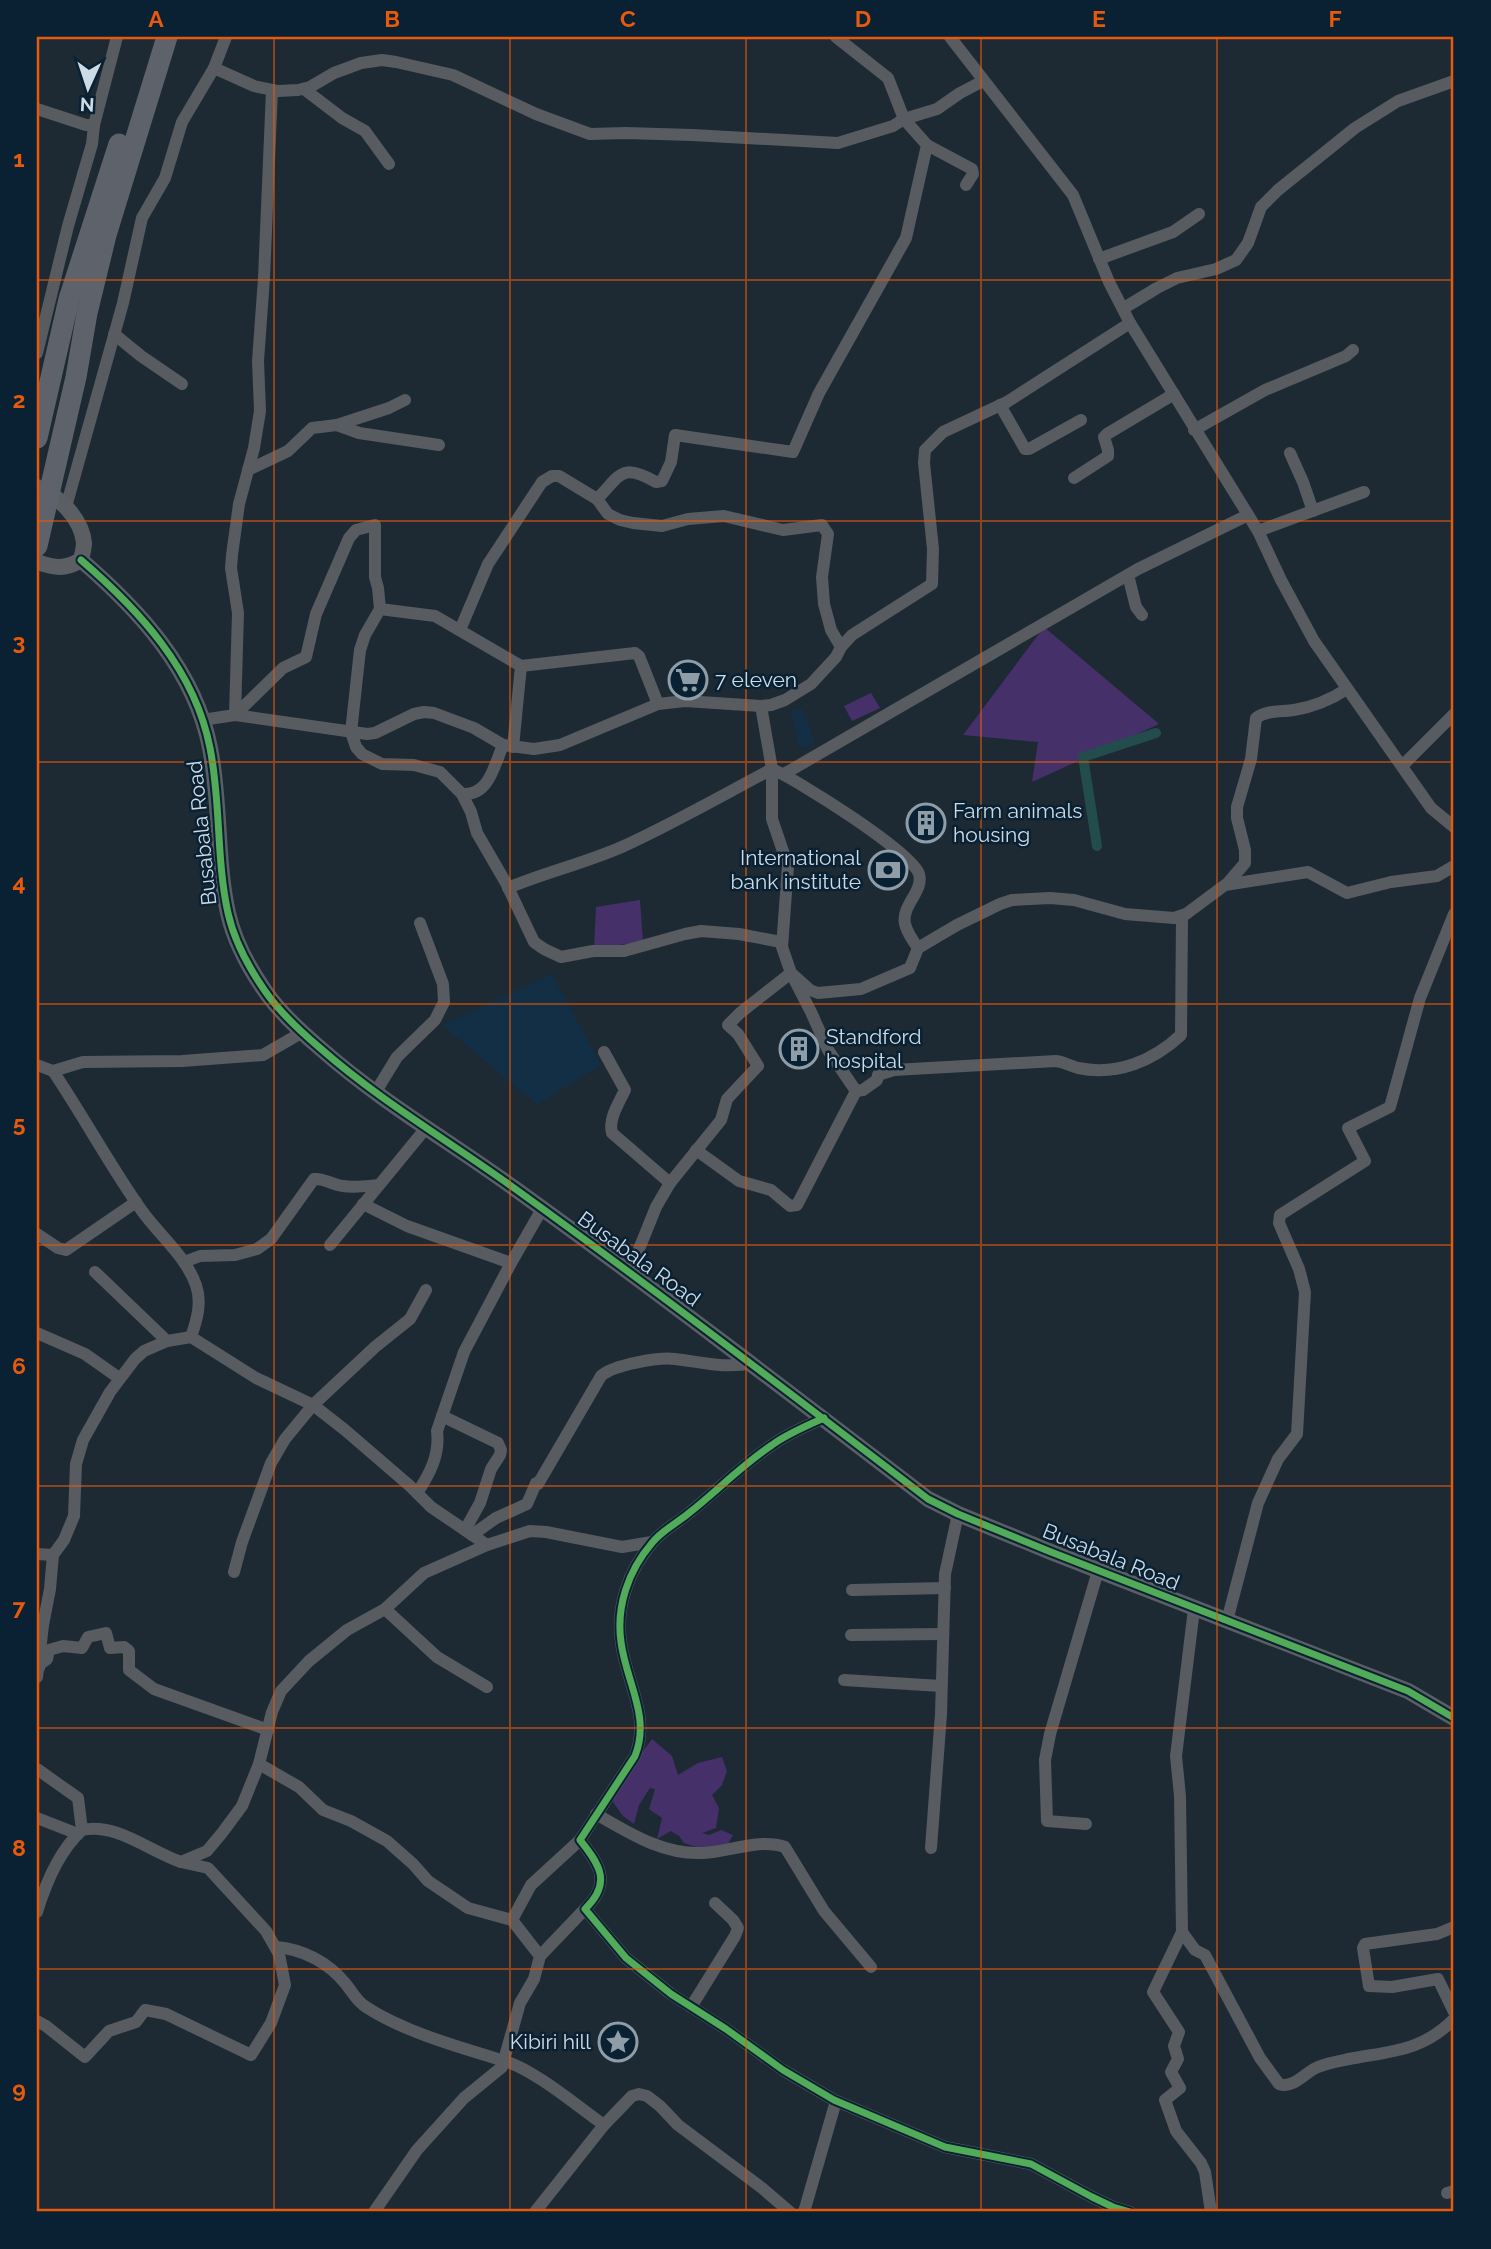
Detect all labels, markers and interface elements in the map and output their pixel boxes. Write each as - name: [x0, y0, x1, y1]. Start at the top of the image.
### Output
- text: A: [148, 5, 164, 32]
- text: B: [384, 5, 400, 32]
- text: C: [620, 5, 636, 32]
- text: D: [855, 5, 871, 32]
- text: E: [1092, 5, 1106, 32]
- text: F: [1328, 5, 1342, 32]
- north arrow: [52, 52, 122, 122]
- text: N: [79, 94, 95, 116]
- text: 1: [13, 145, 25, 172]
- text: 2: [13, 386, 25, 413]
- text: 3: [13, 628, 25, 655]
- supermarket icon: 7 eleven: [667, 659, 709, 701]
- place label: 7 eleven: [715, 667, 797, 692]
- street label: Busabala Road: [181, 759, 222, 907]
- place label: Farm animals housing: [953, 798, 1082, 847]
- building icon: Farm animals housing: [905, 802, 947, 844]
- place label: International bank institute: [731, 845, 861, 894]
- bank icon: International bank institute: [867, 849, 909, 891]
- text: 4: [12, 869, 26, 896]
- place label: Standford hospital: [826, 1024, 922, 1073]
- building icon: Standford hospital: [778, 1028, 820, 1070]
- text: 5: [13, 1110, 26, 1137]
- street label: Busabala Road: [573, 1206, 705, 1311]
- text: 6: [12, 1352, 26, 1379]
- street label: Busabala Road: [1039, 1518, 1183, 1595]
- text: 7: [13, 1593, 26, 1620]
- text: 8: [12, 1834, 26, 1861]
- place icon: Kibiri hill: [597, 2021, 639, 2063]
- place label: Kibiri hill: [510, 2029, 591, 2054]
- text: 9: [12, 2076, 26, 2103]

